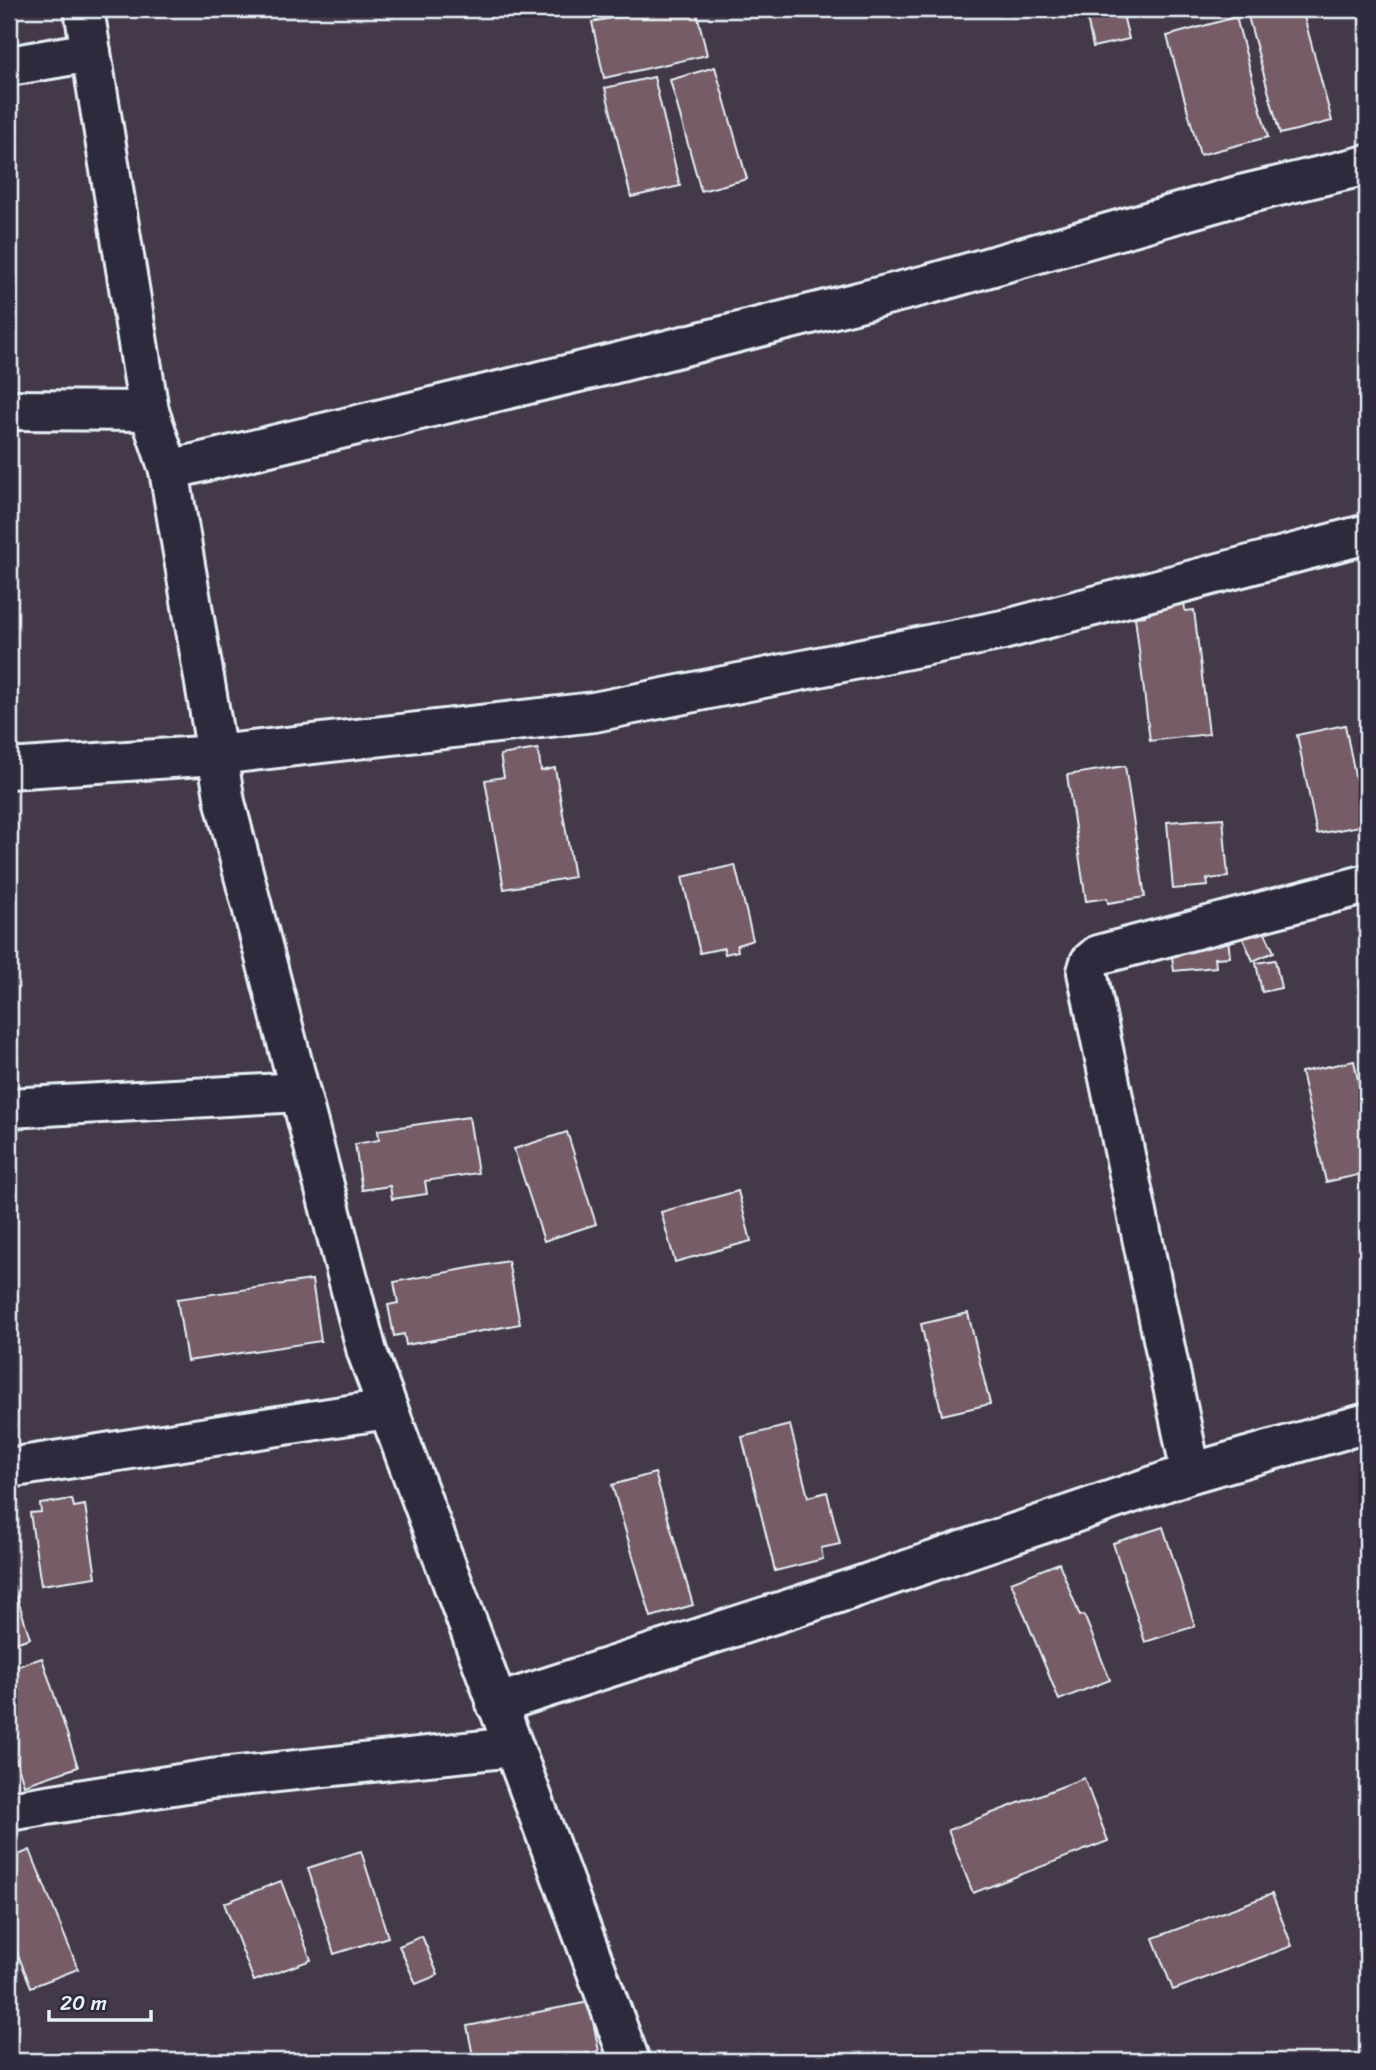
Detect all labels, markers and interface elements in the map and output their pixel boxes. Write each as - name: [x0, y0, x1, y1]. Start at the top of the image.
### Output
- scale bar: [49, 1979, 150, 2023]
- text: 20 m: [60, 1984, 107, 2022]

